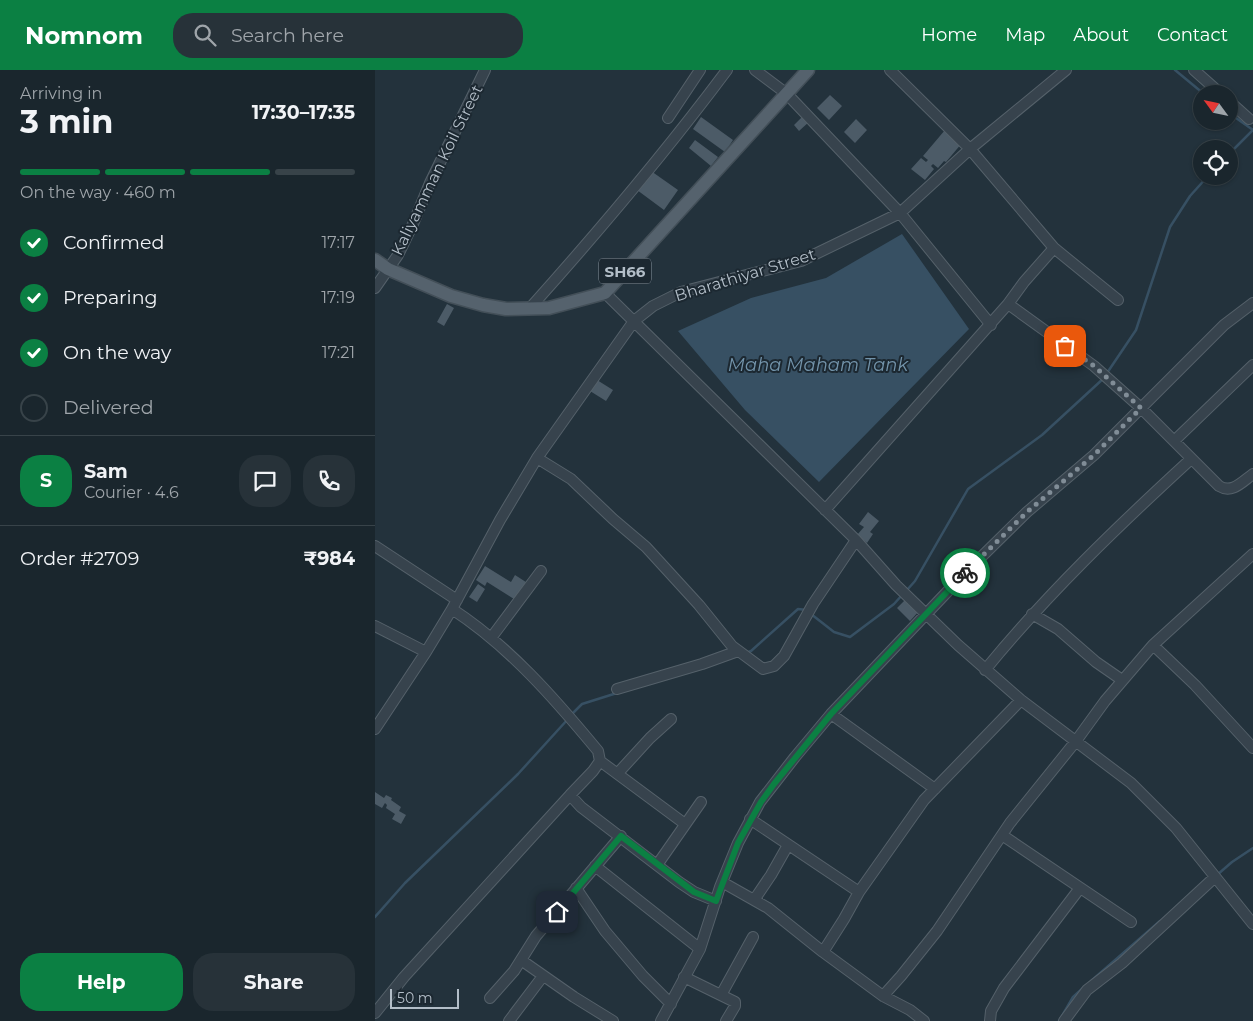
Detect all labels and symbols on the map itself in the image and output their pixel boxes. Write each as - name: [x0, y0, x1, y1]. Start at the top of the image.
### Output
- street label: Kaliyamman Koil Street: [387, 81, 487, 258]
- north arrow: [1193, 85, 1237, 130]
- street label: Bharathiyar Street: [672, 244, 818, 305]
- road number: SH66: [599, 258, 651, 284]
- pin: [1044, 325, 1086, 367]
- water label: Maha Maham Tank: [728, 354, 910, 376]
- courier: [940, 548, 990, 598]
- pin: [536, 891, 578, 933]
- scale bar: [390, 986, 459, 1009]

